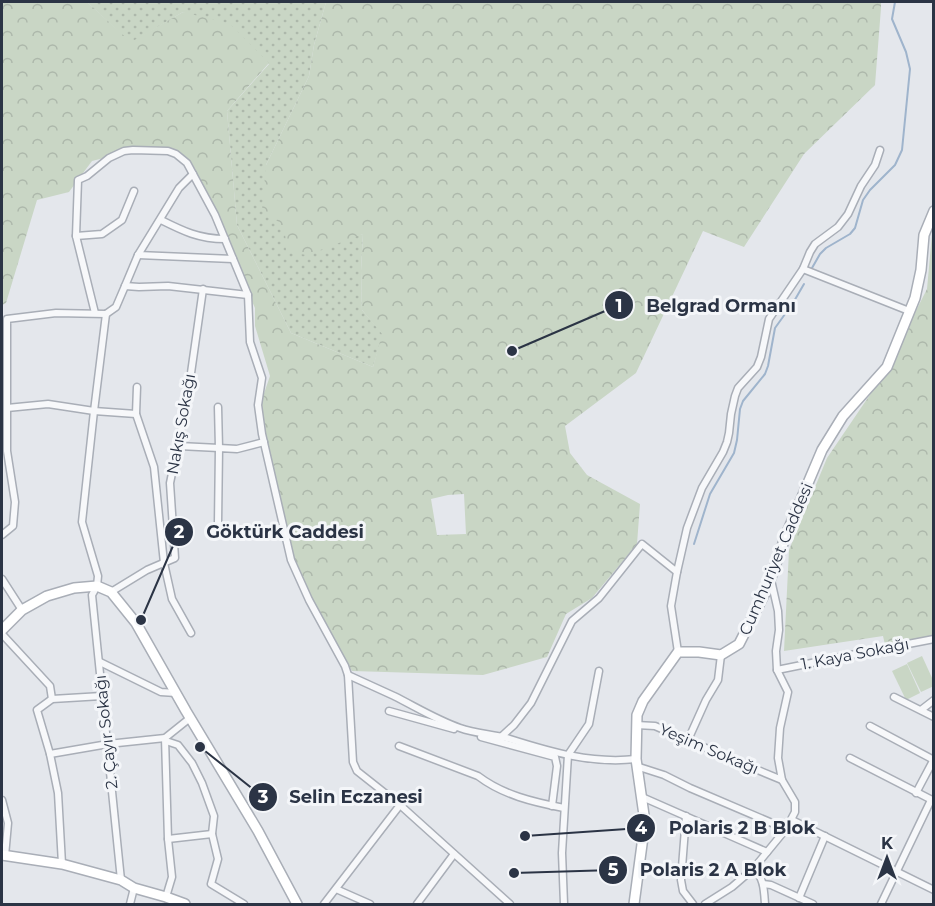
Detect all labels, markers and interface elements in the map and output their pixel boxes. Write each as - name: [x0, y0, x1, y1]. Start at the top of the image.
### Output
- callout: Belgrad Ormanı: [604, 287, 808, 323]
- text: 1: [615, 295, 623, 317]
- text: Belgrad Ormanı: [646, 295, 796, 317]
- street label: Nakış Sokağı: [163, 372, 199, 476]
- street label: Cumhuriyet Caddesi: [735, 480, 817, 638]
- callout: Göktürk Caddesi: [164, 514, 376, 550]
- text: 2: [174, 521, 185, 543]
- text: Göktürk Caddesi: [206, 521, 364, 543]
- street label: 1. Kaya Sokağı: [799, 634, 911, 674]
- street label: 2. Çayır Sokağı: [91, 674, 121, 790]
- street label: Yeşim Sokağı: [656, 720, 762, 778]
- callout: Selin Eczanesi: [248, 779, 435, 815]
- text: 3: [257, 786, 269, 808]
- text: Selin Eczanesi: [289, 786, 423, 808]
- callout: Polaris 2 B Blok: [626, 810, 827, 846]
- text: 4: [635, 817, 648, 839]
- text: Polaris 2 B Blok: [669, 817, 815, 839]
- north arrow: [857, 828, 917, 888]
- text: K: [881, 834, 894, 853]
- callout: Polaris 2 A Blok: [598, 852, 798, 888]
- text: 5: [608, 859, 619, 881]
- text: Polaris 2 A Blok: [640, 859, 786, 881]

